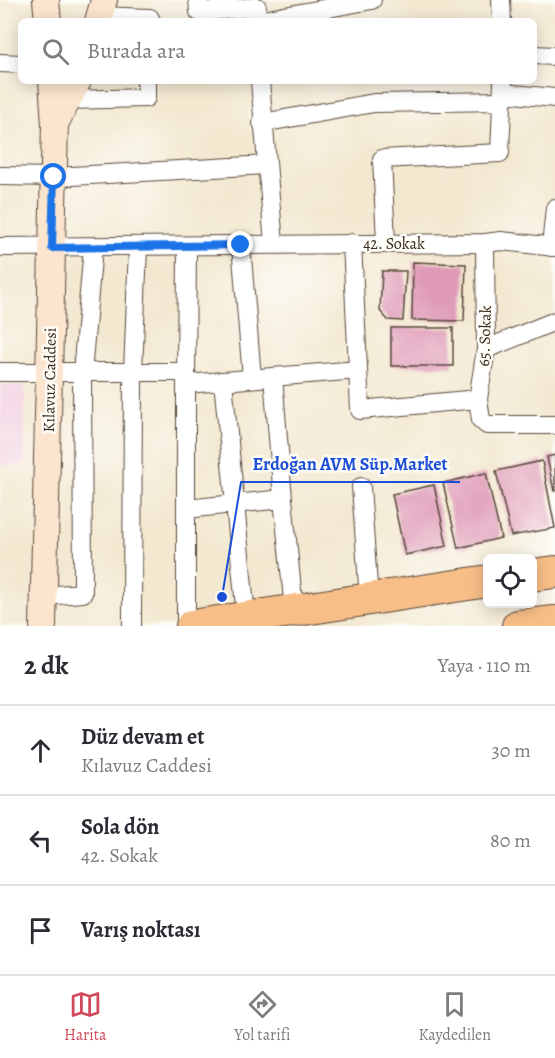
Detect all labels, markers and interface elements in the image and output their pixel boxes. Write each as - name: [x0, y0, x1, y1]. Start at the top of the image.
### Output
- search box: [18, 18, 537, 84]
- icon: search: [39, 35, 72, 68]
- text: Burada ara: [87, 36, 186, 66]
- route start: [40, 163, 66, 189]
- route end: [227, 231, 253, 257]
- street label: 42. Sokak: [363, 233, 425, 255]
- street label: 65. Sokak: [473, 305, 497, 367]
- street label: Kılavuz Caddesi: [38, 327, 62, 433]
- callout: Erdoğan AVM Süp.Market: [241, 446, 460, 482]
- text: Erdoğan AVM Süp.Market: [253, 452, 447, 476]
- map controls: [483, 554, 537, 608]
- button: locate: [483, 554, 537, 608]
- text: 2 dk: [24, 648, 69, 683]
- text: Yaya · 110 m: [438, 652, 531, 679]
- text: Düz devam et: [81, 722, 204, 752]
- icon: ahead: [24, 734, 57, 767]
- text: 30 m: [491, 737, 531, 764]
- text: Kılavuz Caddesi: [81, 752, 212, 779]
- text: Sola dön: [81, 812, 159, 842]
- icon: left: [24, 824, 57, 857]
- text: 80 m: [490, 827, 531, 854]
- text: 42. Sokak: [81, 842, 158, 869]
- icon: arrive: [24, 914, 57, 947]
- text: Varış noktası: [81, 915, 200, 945]
- tab: Harita: [64, 988, 107, 1046]
- tab: Yol tarifi: [234, 988, 291, 1046]
- tab: Kaydedilen: [418, 988, 491, 1046]

